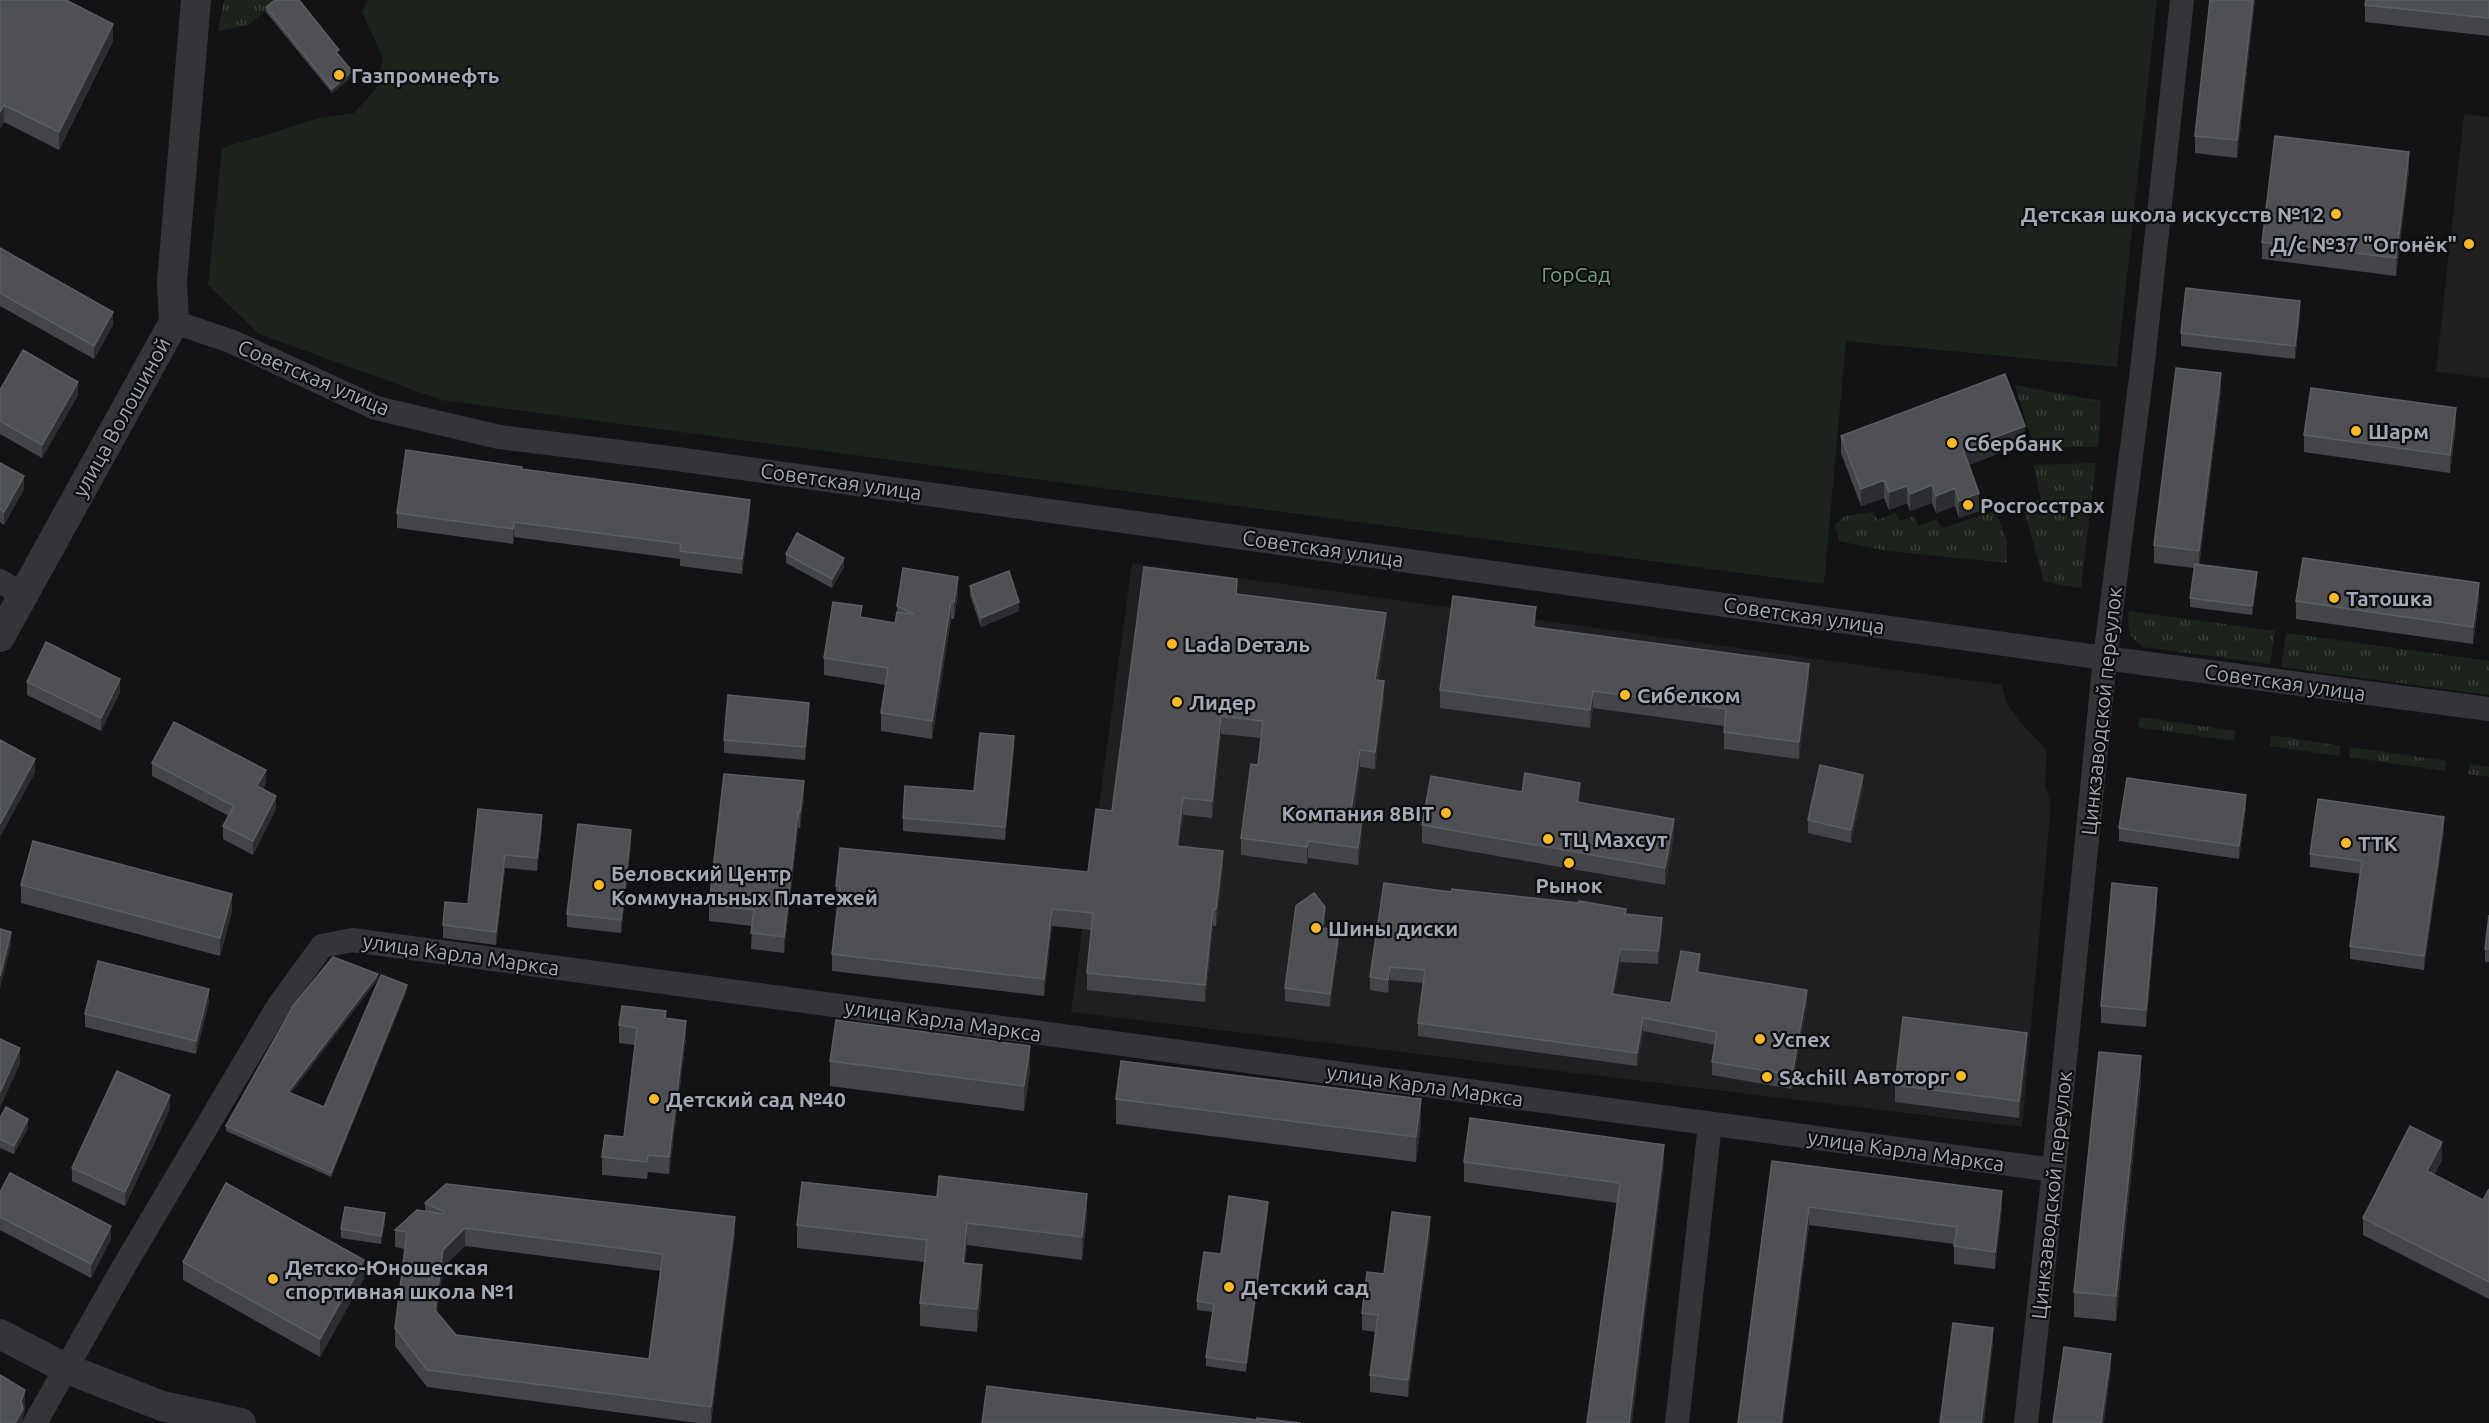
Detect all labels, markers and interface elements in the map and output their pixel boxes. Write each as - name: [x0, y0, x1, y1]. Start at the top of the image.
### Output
- place label: Газпромнефть: [351, 63, 500, 87]
- marker: Газпромнефть: [332, 68, 346, 82]
- place label: Детская школа искусств №12: [2021, 202, 2324, 226]
- marker: Детская школа искусств №12: [2329, 207, 2343, 221]
- place label: Д/с №37 "Огонёк": [2270, 232, 2457, 256]
- marker: Д/с №37 "Огонёк": [2462, 237, 2476, 251]
- park label: ГорСад: [1542, 262, 1610, 286]
- street label: улица Волошиной: [67, 333, 175, 501]
- street label: Советская улица: [234, 334, 394, 420]
- place label: Шарм: [2368, 419, 2429, 443]
- marker: Шарм: [2349, 424, 2363, 438]
- place label: Сбербанк: [1964, 431, 2063, 455]
- marker: Сбербанк: [1945, 436, 1959, 450]
- street label: Советская улица: [759, 458, 923, 504]
- place label: Росгосстрах: [1980, 493, 2105, 517]
- marker: Росгосстрах: [1961, 498, 1975, 512]
- street label: Советская улица: [1241, 525, 1405, 571]
- street label: Цинкзаводской переулок: [2076, 585, 2126, 836]
- place label: Татошка: [2346, 586, 2433, 610]
- marker: Татошка: [2327, 591, 2341, 605]
- street label: Советская улица: [1722, 592, 1886, 638]
- place label: Lada Dеталь: [1184, 632, 1310, 656]
- marker: Lada Dеталь: [1165, 637, 1179, 651]
- street label: Советская улица: [2203, 659, 2367, 705]
- place label: Сибелком: [1637, 683, 1741, 707]
- marker: Сибелком: [1618, 688, 1632, 702]
- place label: Лидер: [1189, 690, 1256, 714]
- marker: Лидер: [1170, 695, 1184, 709]
- place label: Компания 8BIT: [1282, 801, 1434, 825]
- marker: Компания 8BIT: [1439, 806, 1453, 820]
- place label: ТЦ Махсут: [1560, 827, 1668, 851]
- place label: ТТК: [2358, 831, 2398, 855]
- marker: ТЦ Махсут: [1541, 832, 1555, 846]
- marker: ТТК: [2339, 836, 2353, 850]
- marker: Рынок: [1562, 856, 1576, 870]
- place label: Беловский Центр Коммунальных Платежей: [611, 861, 878, 909]
- place label: Рынок: [1535, 873, 1603, 897]
- marker: Беловский Центр Коммунальных Платежей: [592, 878, 606, 892]
- place label: Шины диски: [1328, 916, 1458, 940]
- marker: Шины диски: [1309, 921, 1323, 935]
- street label: улица Карла Маркса: [361, 928, 561, 980]
- street label: улица Карла Маркса: [843, 994, 1043, 1046]
- place label: Успех: [1772, 1027, 1831, 1051]
- marker: Успех: [1753, 1032, 1767, 1046]
- street label: улица Карла Маркса: [1325, 1059, 1525, 1111]
- place label: Автоторг: [1854, 1064, 1950, 1088]
- place label: S&chill: [1779, 1065, 1847, 1089]
- marker: Автоторг: [1954, 1069, 1968, 1083]
- street label: Цинкзаводской переулок: [2026, 1069, 2076, 1320]
- marker: S&chill: [1760, 1070, 1774, 1084]
- place label: Детский сад №40: [666, 1087, 846, 1111]
- marker: Детский сад №40: [647, 1092, 661, 1106]
- street label: улица Карла Маркса: [1806, 1124, 2006, 1176]
- place label: Детско-Юношеская спортивная школа №1: [285, 1255, 516, 1303]
- marker: Детско-Юношеская спортивная школа №1: [266, 1272, 280, 1286]
- place label: Детский сад: [1241, 1275, 1369, 1299]
- marker: Детский сад: [1222, 1280, 1236, 1294]

